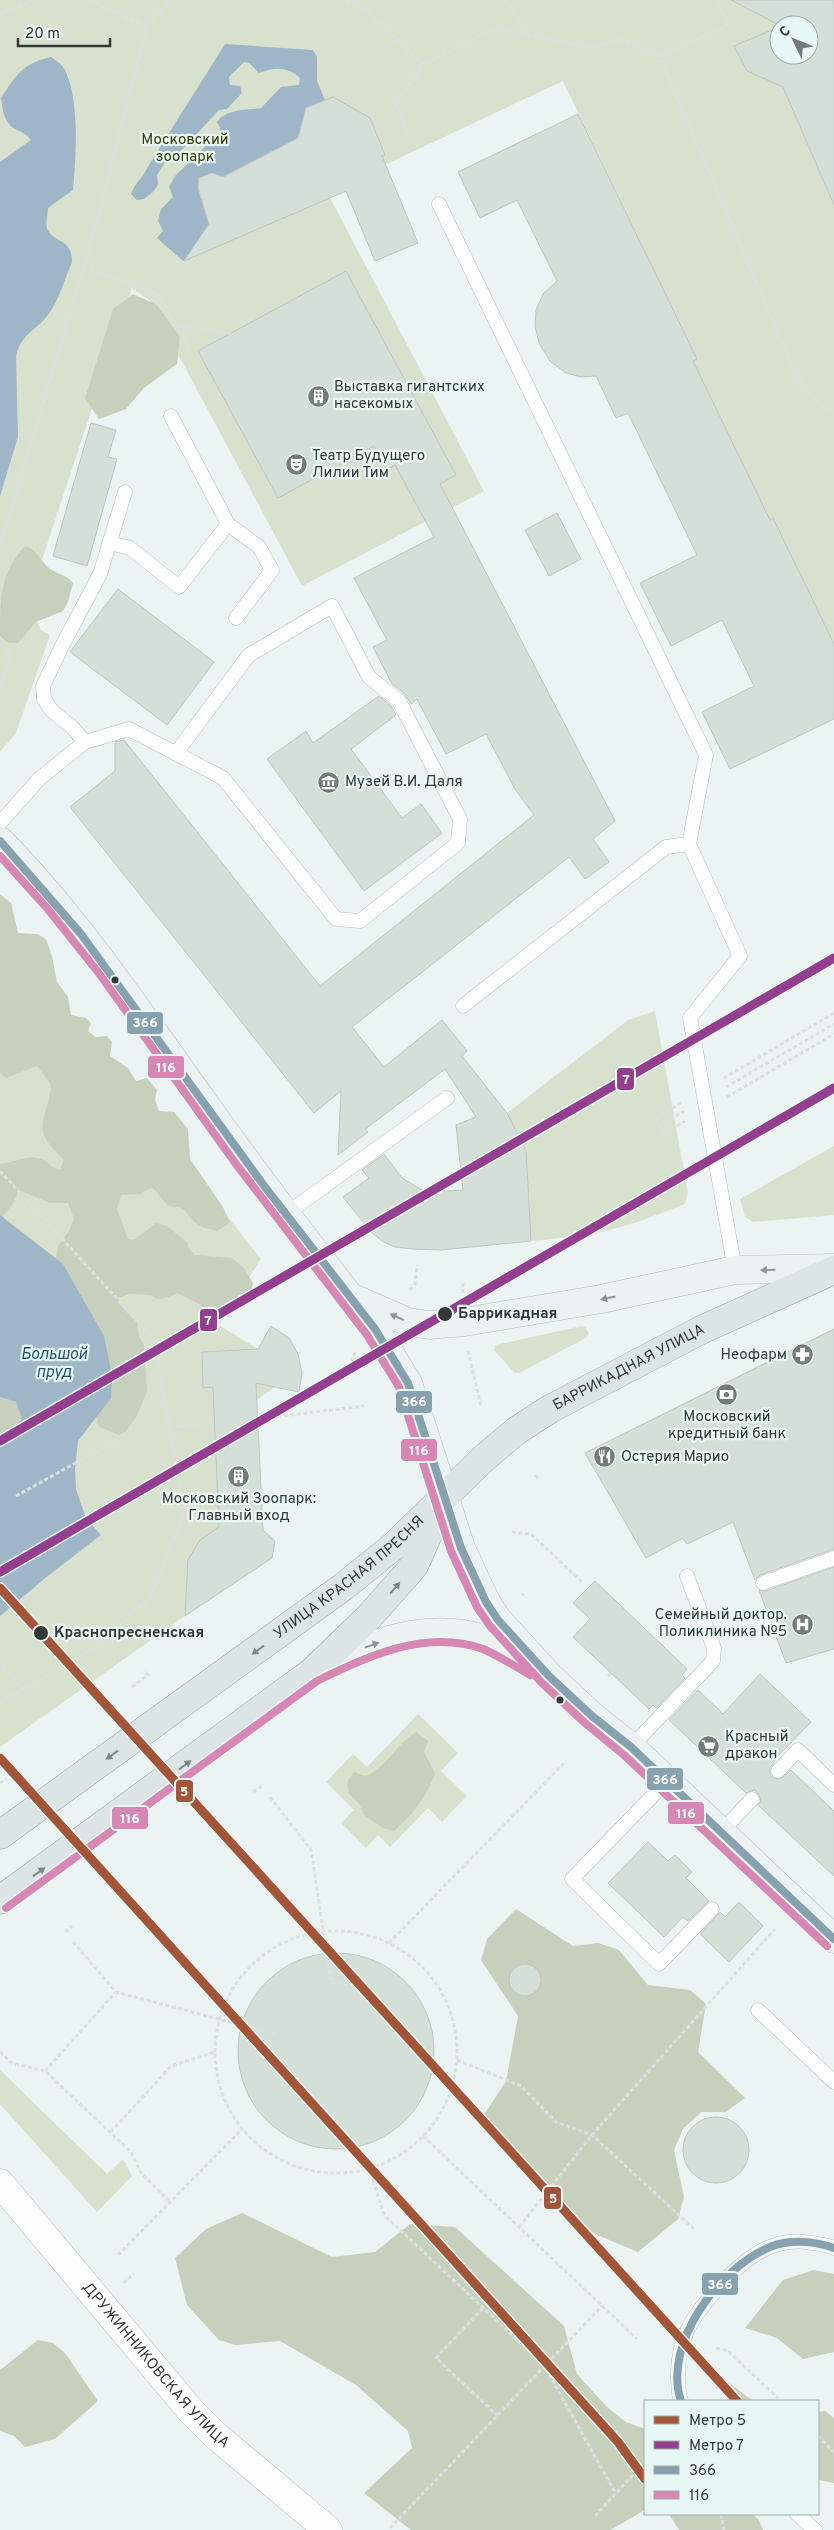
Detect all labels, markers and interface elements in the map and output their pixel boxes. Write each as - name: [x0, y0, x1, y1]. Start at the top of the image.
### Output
- scale bar: [18, 15, 110, 47]
- north arrow: [769, 15, 819, 65]
- text: С: [776, 23, 795, 41]
- text: 20 m: [25, 25, 60, 44]
- park label: Московский зоопарк: [141, 131, 229, 167]
- place label: Выставка гигантских насекомых: [334, 378, 485, 414]
- building icon: Выставка гигантских насекомых: [306, 384, 330, 408]
- place label: Театр Будущего Лилии Тим: [312, 447, 425, 483]
- theatre icon: Театр Будущего Лилии Тим: [284, 453, 308, 477]
- museum icon: Музей В.И. Даля: [317, 770, 341, 794]
- place label: Музей В.И. Даля: [345, 773, 463, 792]
- unlabelled marker: [110, 975, 120, 985]
- line badge: 366: [126, 1011, 164, 1035]
- text: 366: [132, 1015, 158, 1032]
- line badge: 116: [147, 1055, 185, 1079]
- text: 116: [156, 1060, 176, 1077]
- line badge: 7: [616, 1067, 635, 1091]
- text: 7: [622, 1072, 630, 1089]
- one-way arrow: [760, 1266, 776, 1274]
- one-way arrow: [601, 1294, 616, 1302]
- marker: Баррикадная: [436, 1305, 454, 1323]
- place label: Баррикадная: [458, 1305, 557, 1324]
- line badge: 7: [199, 1308, 218, 1332]
- one-way arrow: [390, 1312, 404, 1320]
- text: 7: [204, 1313, 212, 1330]
- street label: БАРРИКАДНАЯ УЛИЦА: [550, 1320, 708, 1415]
- pharmacy icon: Неофарм: [791, 1343, 815, 1367]
- water label: Большой пруд: [21, 1345, 88, 1383]
- place label: Неофарм: [721, 1346, 787, 1365]
- bank icon: Московский кредитный банк: [715, 1382, 739, 1406]
- line badge: 366: [395, 1390, 433, 1414]
- text: 366: [401, 1394, 427, 1411]
- place label: Московский кредитный банк: [668, 1408, 786, 1444]
- line badge: 116: [400, 1438, 438, 1462]
- text: 116: [409, 1443, 429, 1460]
- restaurant icon: Остерия Марио: [593, 1445, 617, 1469]
- place label: Остерия Марио: [621, 1448, 729, 1467]
- building icon: Московский Зоопарк: Главный вход: [227, 1464, 251, 1488]
- place label: Московский Зоопарк: Главный вход: [162, 1490, 316, 1526]
- street label: УЛИЦА КРАСНАЯ ПРЕСНЯ: [270, 1512, 429, 1643]
- one-way arrow: [389, 1582, 401, 1594]
- place label: Семейный доктор. Поликлиника №5: [655, 1606, 787, 1642]
- hospital icon: Семейный доктор. Поликлиника №5: [791, 1612, 815, 1636]
- marker: Краснопресненская: [32, 1624, 50, 1642]
- place label: Краснопресненская: [54, 1624, 204, 1643]
- one-way arrow: [365, 1641, 380, 1649]
- one-way arrow: [251, 1645, 265, 1655]
- unlabelled marker: [555, 1695, 565, 1705]
- place label: Красный дракон: [725, 1728, 789, 1764]
- supermarket icon: Красный дракон: [697, 1734, 721, 1758]
- one-way arrow: [105, 1750, 118, 1760]
- one-way arrow: [178, 1760, 191, 1771]
- line badge: 366: [646, 1767, 684, 1791]
- text: 366: [652, 1772, 678, 1789]
- line badge: 5: [175, 1779, 194, 1803]
- text: 5: [180, 1784, 188, 1801]
- line badge: 116: [667, 1801, 705, 1825]
- line badge: 116: [111, 1806, 149, 1830]
- text: 116: [676, 1806, 696, 1823]
- text: 116: [120, 1811, 140, 1828]
- one-way arrow: [32, 1867, 46, 1877]
- line badge: 5: [543, 2186, 562, 2210]
- text: 5: [549, 2191, 557, 2208]
- line badge: 366: [701, 2272, 739, 2296]
- text: 366: [707, 2277, 733, 2294]
- street label: ДРУЖИННИКОВСКАЯ УЛИЦА: [78, 2279, 233, 2453]
- legend: [644, 2400, 819, 2515]
- text: Метро 5: [689, 2412, 746, 2431]
- text: Метро 7: [689, 2437, 744, 2456]
- text: 366: [689, 2462, 716, 2481]
- text: 116: [689, 2487, 709, 2506]

